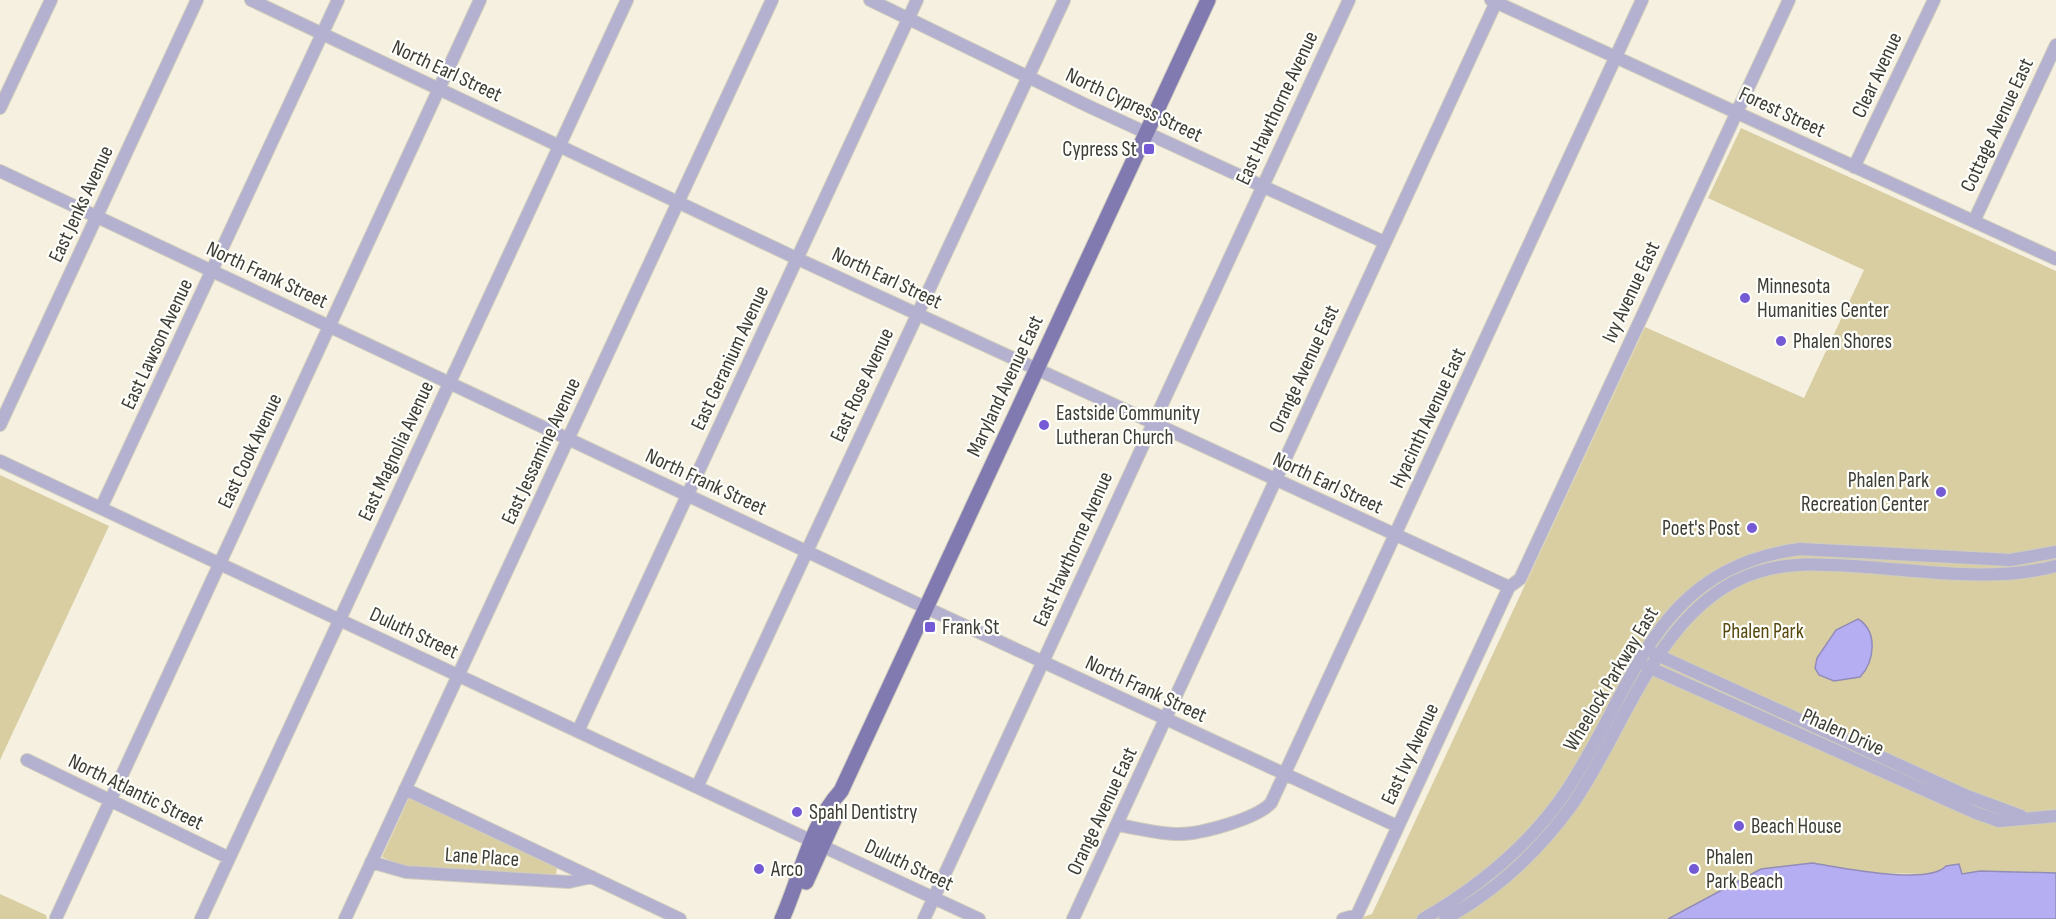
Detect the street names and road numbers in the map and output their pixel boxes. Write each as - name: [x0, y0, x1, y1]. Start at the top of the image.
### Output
- street label: East Hawthorne Avenue: [1231, 27, 1323, 189]
- street label: Clear Avenue: [1846, 28, 1908, 122]
- street label: North Earl Street: [388, 35, 506, 107]
- street label: Cottage Avenue East: [1955, 54, 2039, 196]
- street label: North Cypress Street: [1062, 62, 1206, 148]
- street label: Forest Street: [1735, 81, 1829, 143]
- street label: East Jenks Avenue: [43, 142, 119, 266]
- street label: North Frank Street: [202, 236, 332, 314]
- street label: Ivy Avenue East: [1597, 237, 1665, 347]
- street label: North Earl Street: [828, 242, 946, 314]
- street label: East Lawson Avenue: [116, 275, 198, 413]
- street label: East Geranium Avenue: [686, 282, 774, 434]
- street label: Orange Avenue East: [1263, 301, 1345, 437]
- street label: Maryland Avenue East: [961, 311, 1049, 461]
- street label: East Rose Avenue: [825, 324, 899, 446]
- street label: Hyacinth Avenue East: [1385, 344, 1471, 492]
- street label: East Jessamine Avenue: [496, 374, 586, 528]
- street label: East Magnolia Avenue: [353, 377, 439, 525]
- street label: East Cook Avenue: [213, 390, 287, 512]
- street label: North Frank Street: [641, 443, 771, 521]
- street label: North Earl Street: [1269, 447, 1387, 519]
- street label: East Hawthorne Avenue: [1028, 468, 1118, 630]
- street label: Duluth Street: [366, 602, 462, 664]
- street label: Wheelock Parkway East: [1558, 602, 1664, 756]
- street label: North Frank Street: [1081, 650, 1211, 728]
- street label: East Ivy Avenue: [1376, 699, 1444, 809]
- street label: Phalen Drive: [1798, 703, 1888, 761]
- street label: Orange Avenue East: [1061, 743, 1143, 879]
- street label: North Atlantic Street: [64, 748, 208, 836]
- street label: Duluth Street: [861, 834, 957, 896]
- street label: Lane Place: [444, 842, 520, 872]

